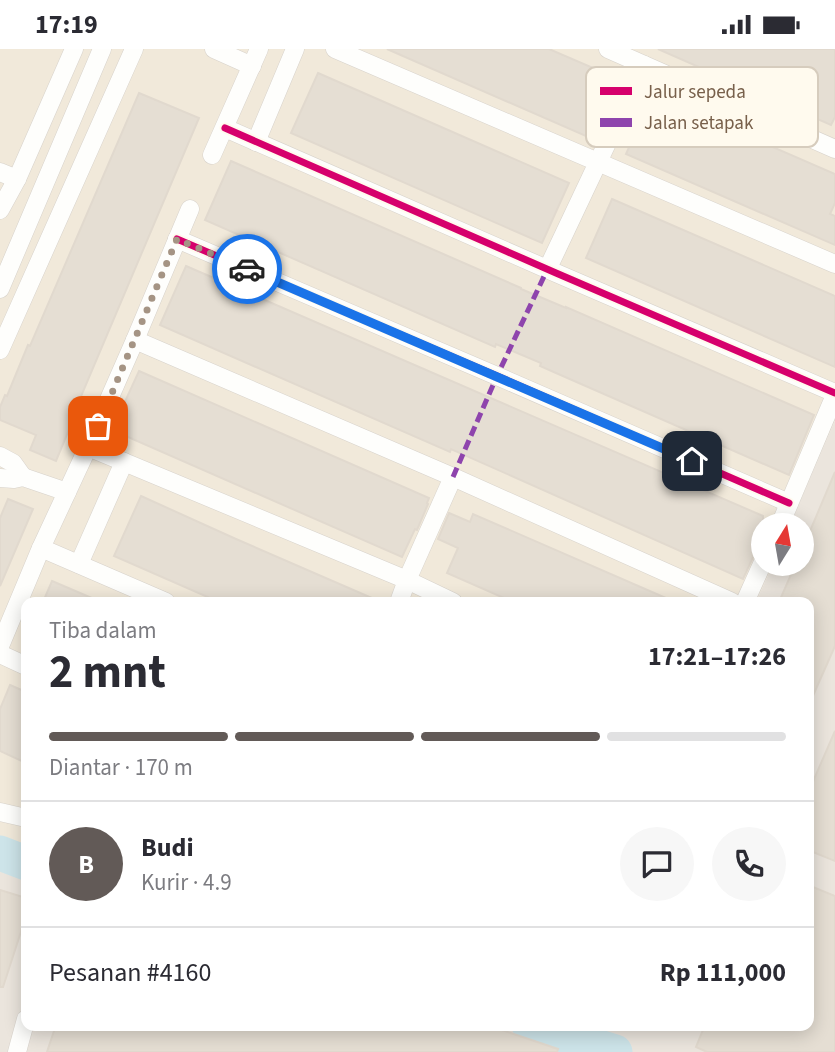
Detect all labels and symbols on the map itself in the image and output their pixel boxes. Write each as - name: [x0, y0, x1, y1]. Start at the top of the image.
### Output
- legend: [586, 67, 818, 147]
- text: Jalur sepeda: [644, 79, 746, 106]
- text: Jalan setapak: [644, 110, 754, 137]
- courier: [212, 234, 282, 304]
- pin: [68, 396, 128, 456]
- pin: [662, 431, 722, 491]
- north arrow: [751, 513, 814, 576]

